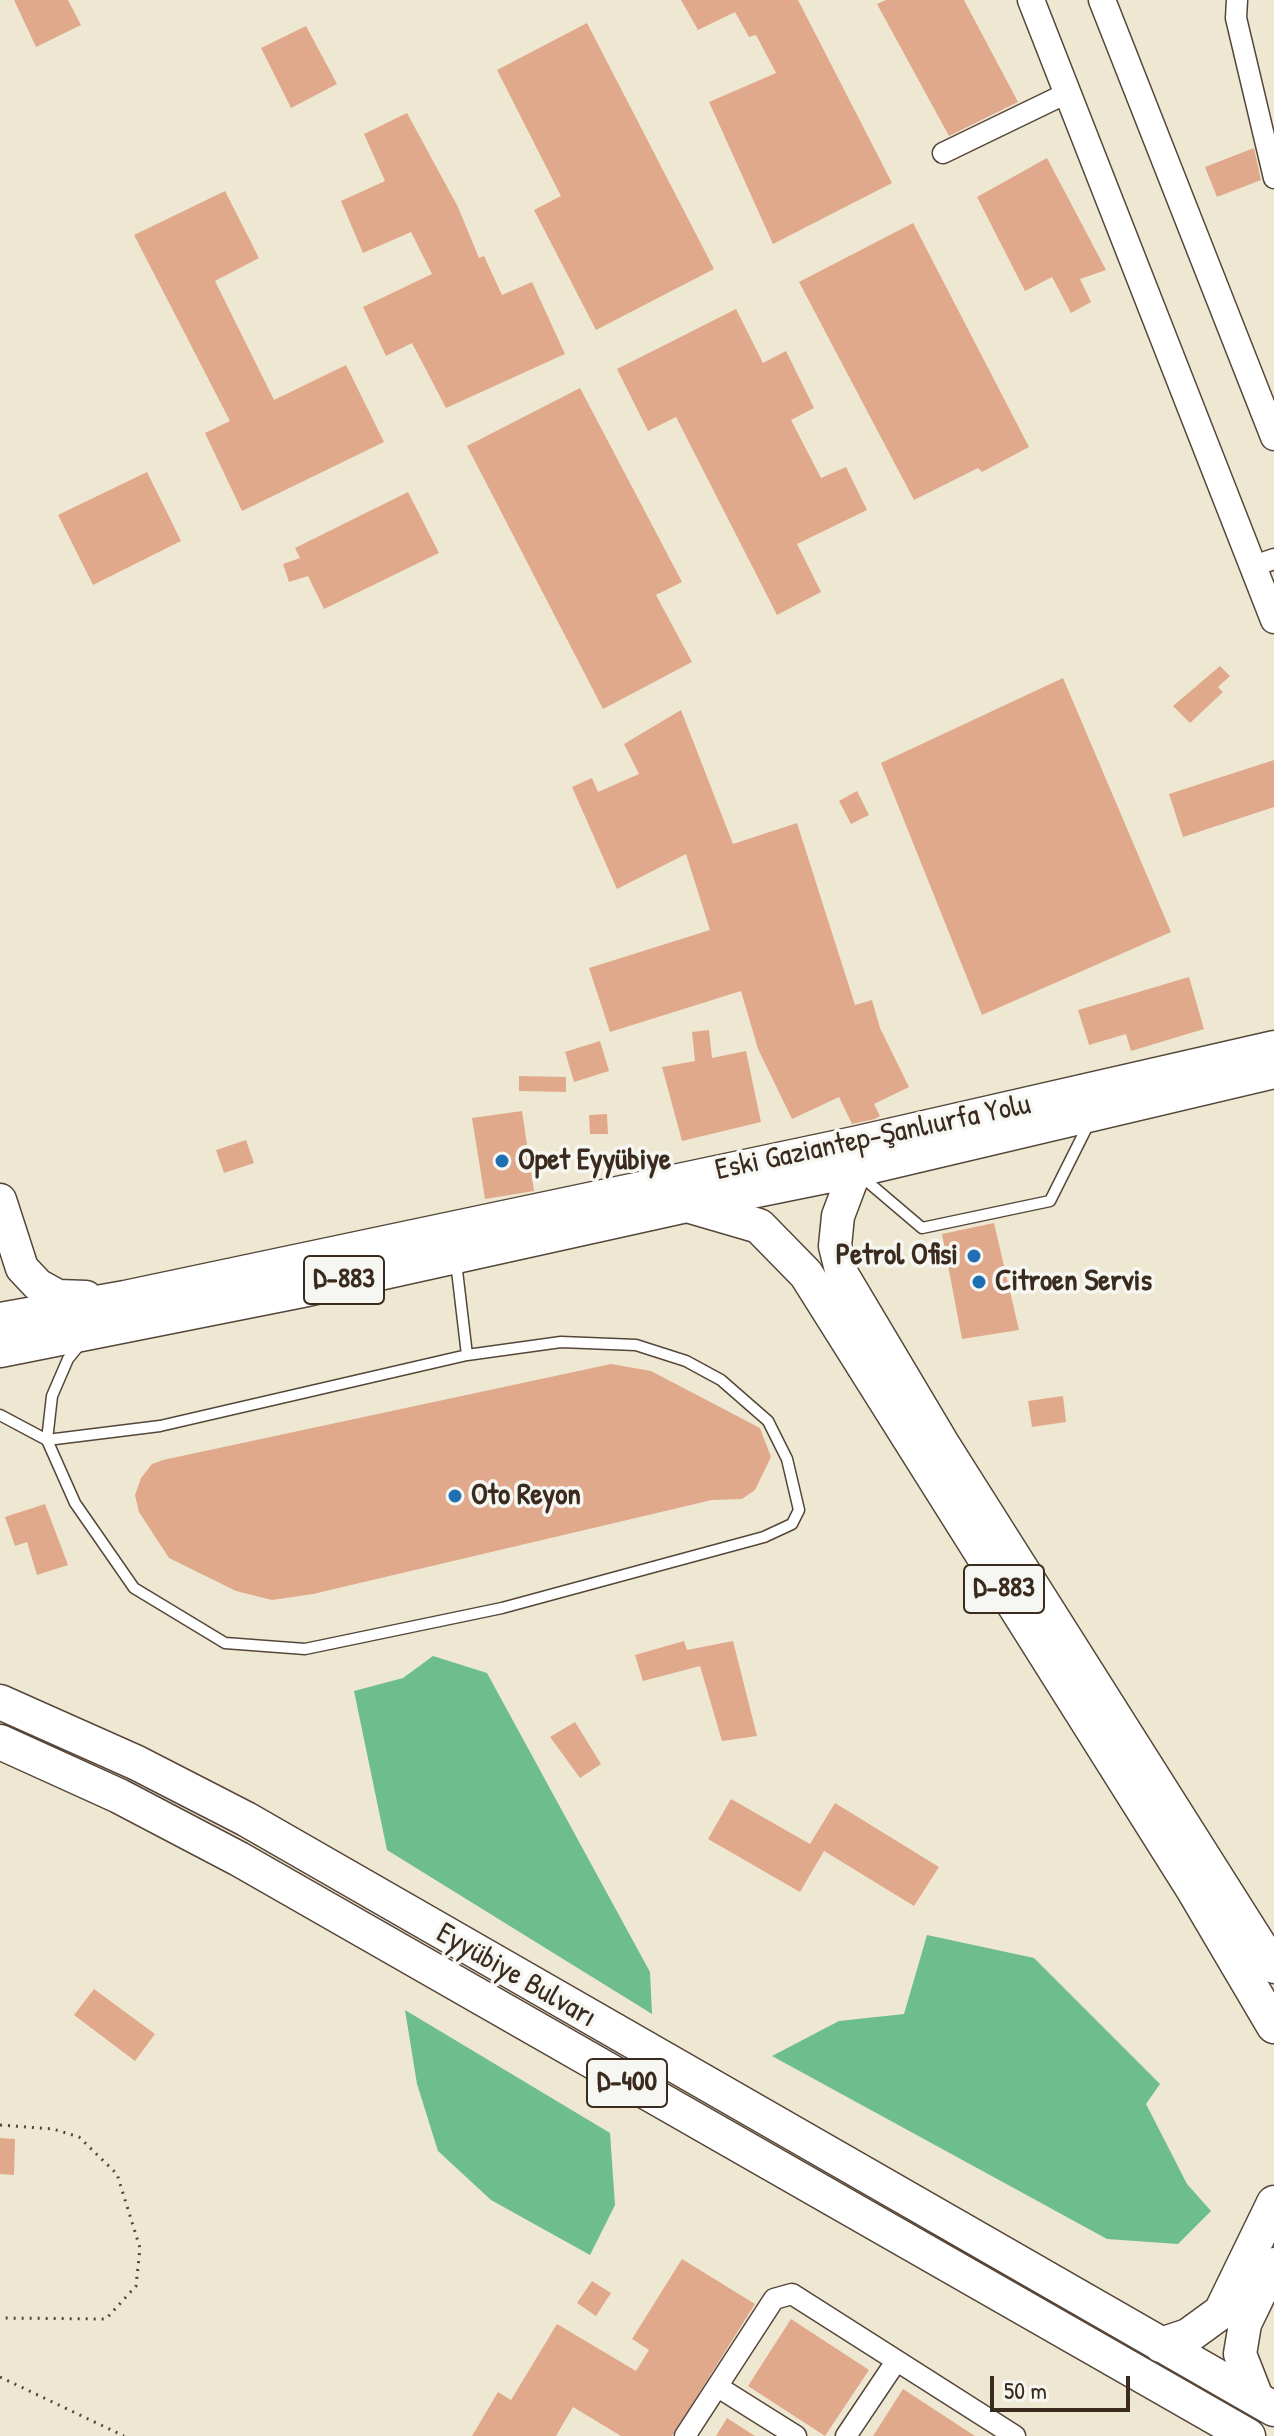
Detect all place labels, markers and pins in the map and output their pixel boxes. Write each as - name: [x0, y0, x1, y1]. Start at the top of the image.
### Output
- place label: Opet Eyyübiye: [518, 1143, 671, 1179]
- marker: Opet Eyyübiye: [493, 1152, 511, 1170]
- place label: Petrol Ofisi: [836, 1238, 958, 1274]
- marker: Petrol Ofisi: [965, 1247, 983, 1265]
- place label: Citroen Servis: [995, 1264, 1152, 1300]
- marker: Citroen Servis: [970, 1273, 988, 1291]
- place label: Oto Reyon: [471, 1478, 581, 1514]
- marker: Oto Reyon: [446, 1487, 464, 1505]

